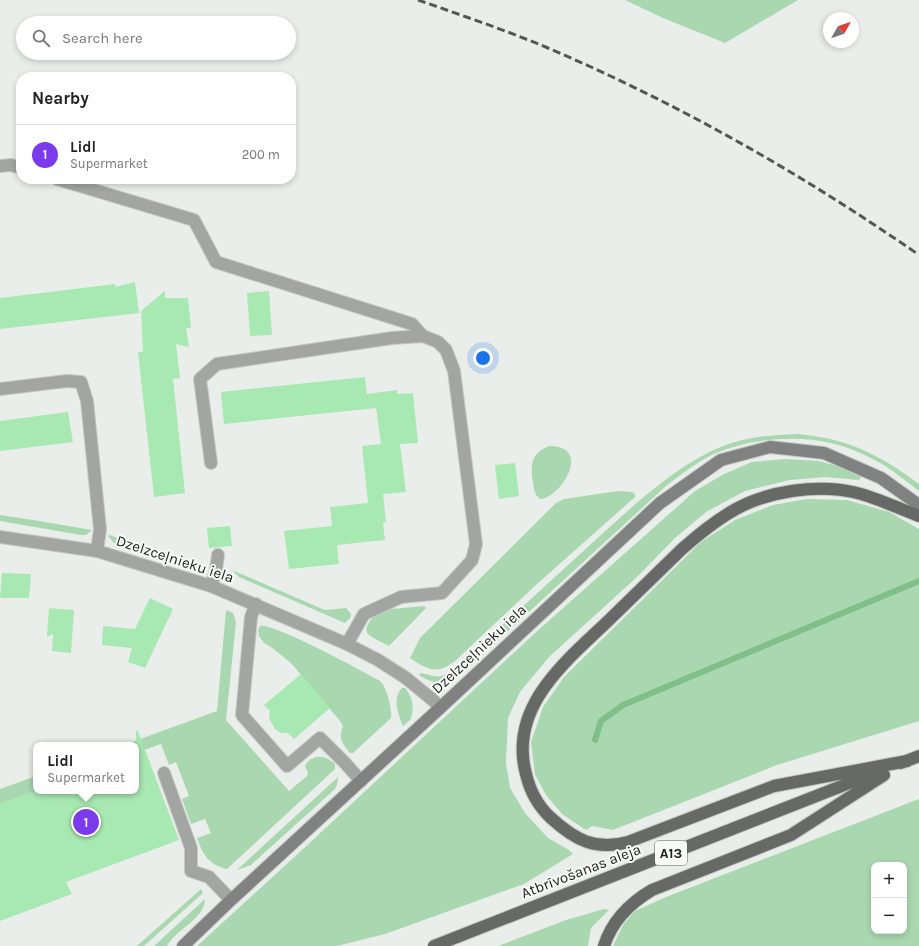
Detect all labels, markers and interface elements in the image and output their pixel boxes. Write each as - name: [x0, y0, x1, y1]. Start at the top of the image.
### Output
- north arrow: [823, 12, 859, 48]
- search box: [16, 16, 296, 60]
- icon: search: [30, 27, 52, 49]
- text: Search here: [62, 29, 143, 47]
- text: Nearby: [32, 88, 89, 108]
- text: Lidl: [70, 138, 96, 156]
- text: 1: [43, 147, 47, 162]
- text: 200 m: [242, 147, 280, 162]
- text: Supermarket: [70, 156, 148, 171]
- your location: [473, 348, 493, 368]
- street label: Dzelzceļnieku iela: [114, 531, 236, 587]
- street label: Dzelzceļnieku iela: [428, 601, 530, 697]
- popup: [33, 742, 139, 794]
- text: Lidl: [47, 752, 73, 770]
- text: Supermarket: [47, 770, 125, 785]
- pin: 1: [73, 807, 99, 837]
- street label: Atbrīvošanas aleja: [519, 840, 643, 902]
- road number: A13: [655, 841, 687, 865]
- map controls: [871, 862, 907, 934]
- button: +: [871, 862, 907, 898]
- button: −: [871, 898, 907, 934]

